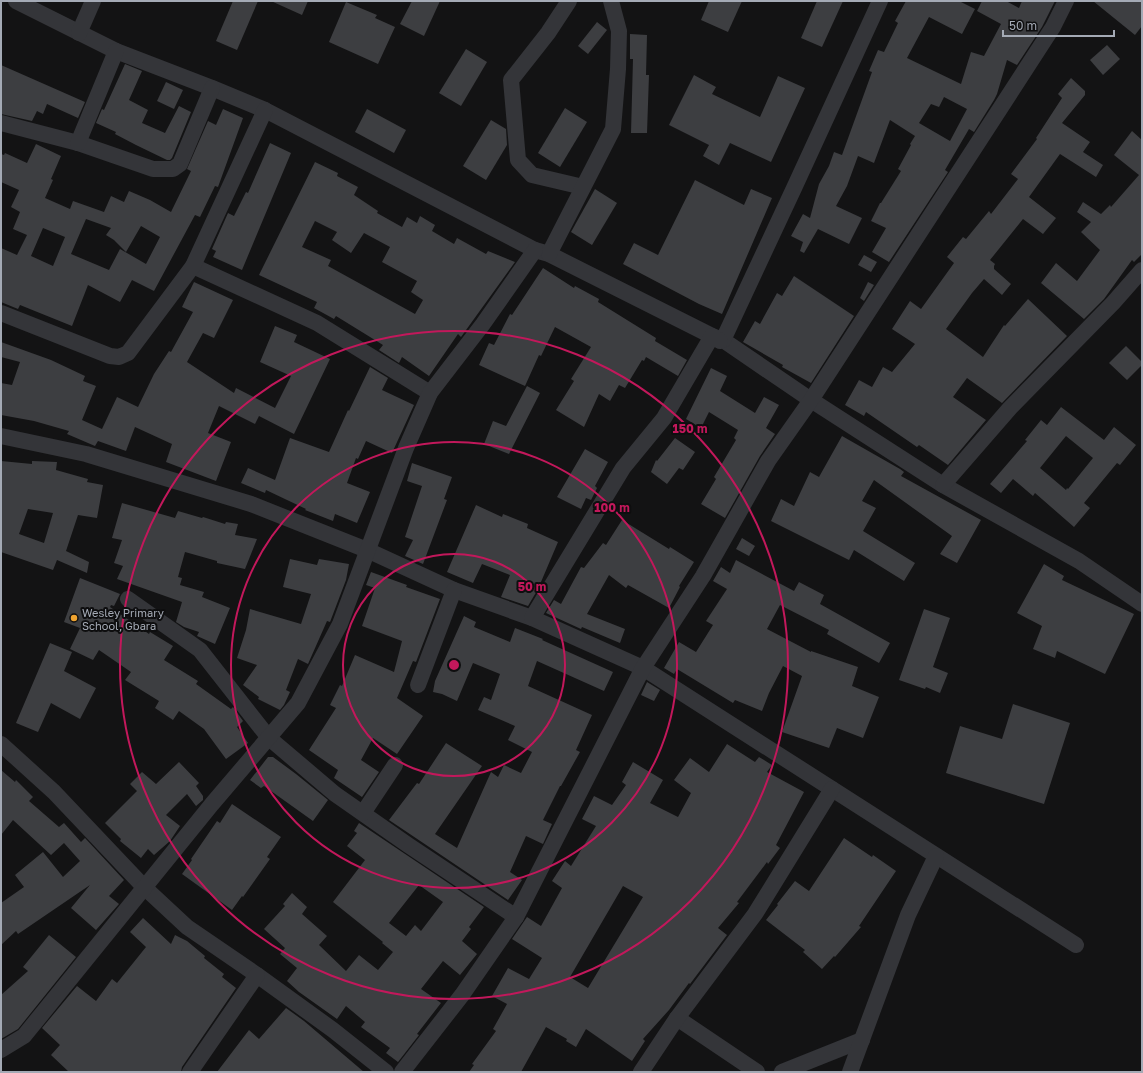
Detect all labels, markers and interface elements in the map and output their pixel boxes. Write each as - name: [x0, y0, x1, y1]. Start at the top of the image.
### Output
- scale bar: [1003, 12, 1114, 38]
- text: 50 m: [1009, 18, 1037, 33]
- text: 150 m: [673, 421, 707, 436]
- text: 100 m: [594, 500, 630, 515]
- text: 50 m: [518, 579, 546, 594]
- place label: Wesley Primary School, Gbara: [82, 606, 164, 632]
- marker: Wesley Primary School, Gbara: [69, 613, 79, 623]
- centre of rings: [447, 658, 461, 672]

